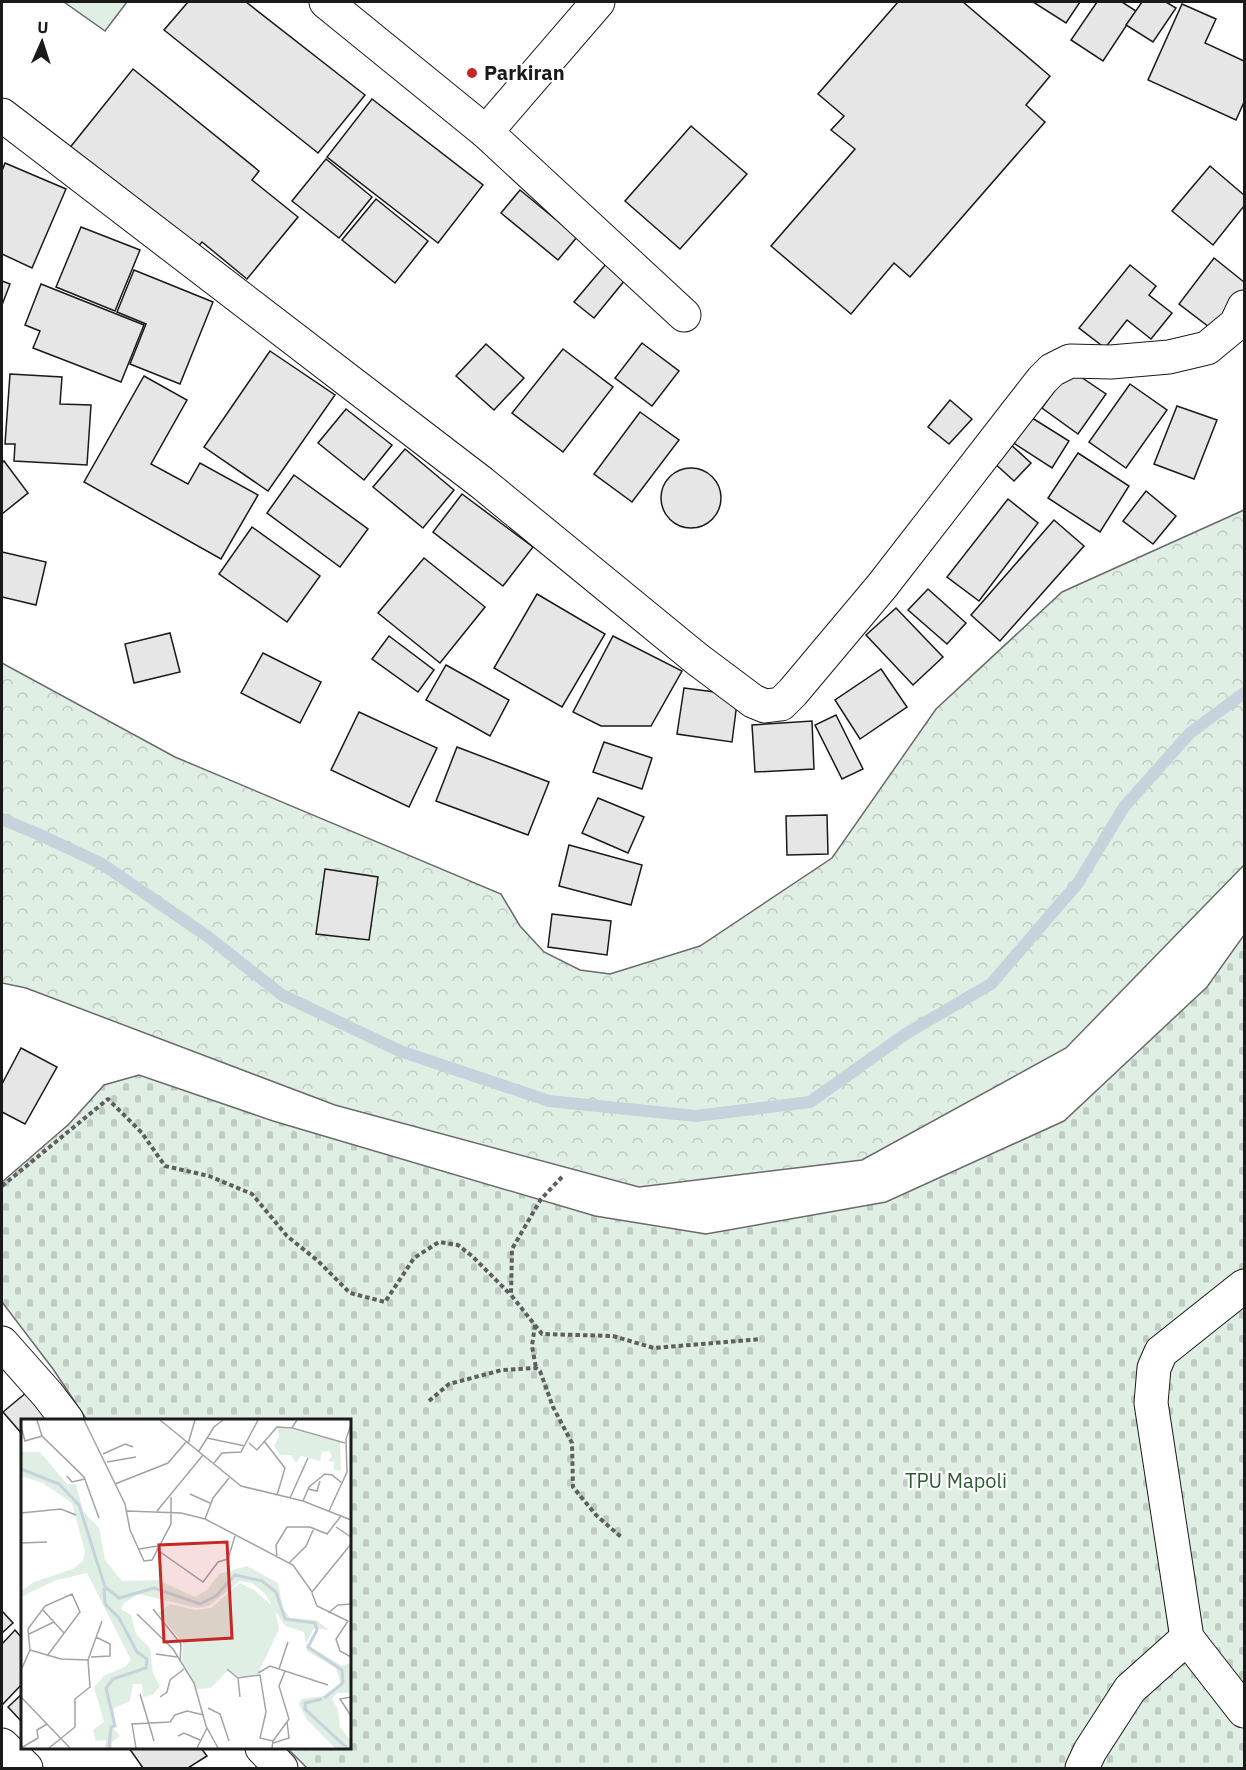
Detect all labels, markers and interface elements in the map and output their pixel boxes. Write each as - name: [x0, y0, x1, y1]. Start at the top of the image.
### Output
- north arrow: [12, 12, 72, 72]
- text: U: [37, 17, 49, 37]
- place label: Parkiran: [484, 59, 565, 86]
- marker: Parkiran: [465, 66, 479, 80]
- inset map: [21, 1419, 351, 1749]
- park label: TPU Mapoli: [905, 1467, 1007, 1494]

